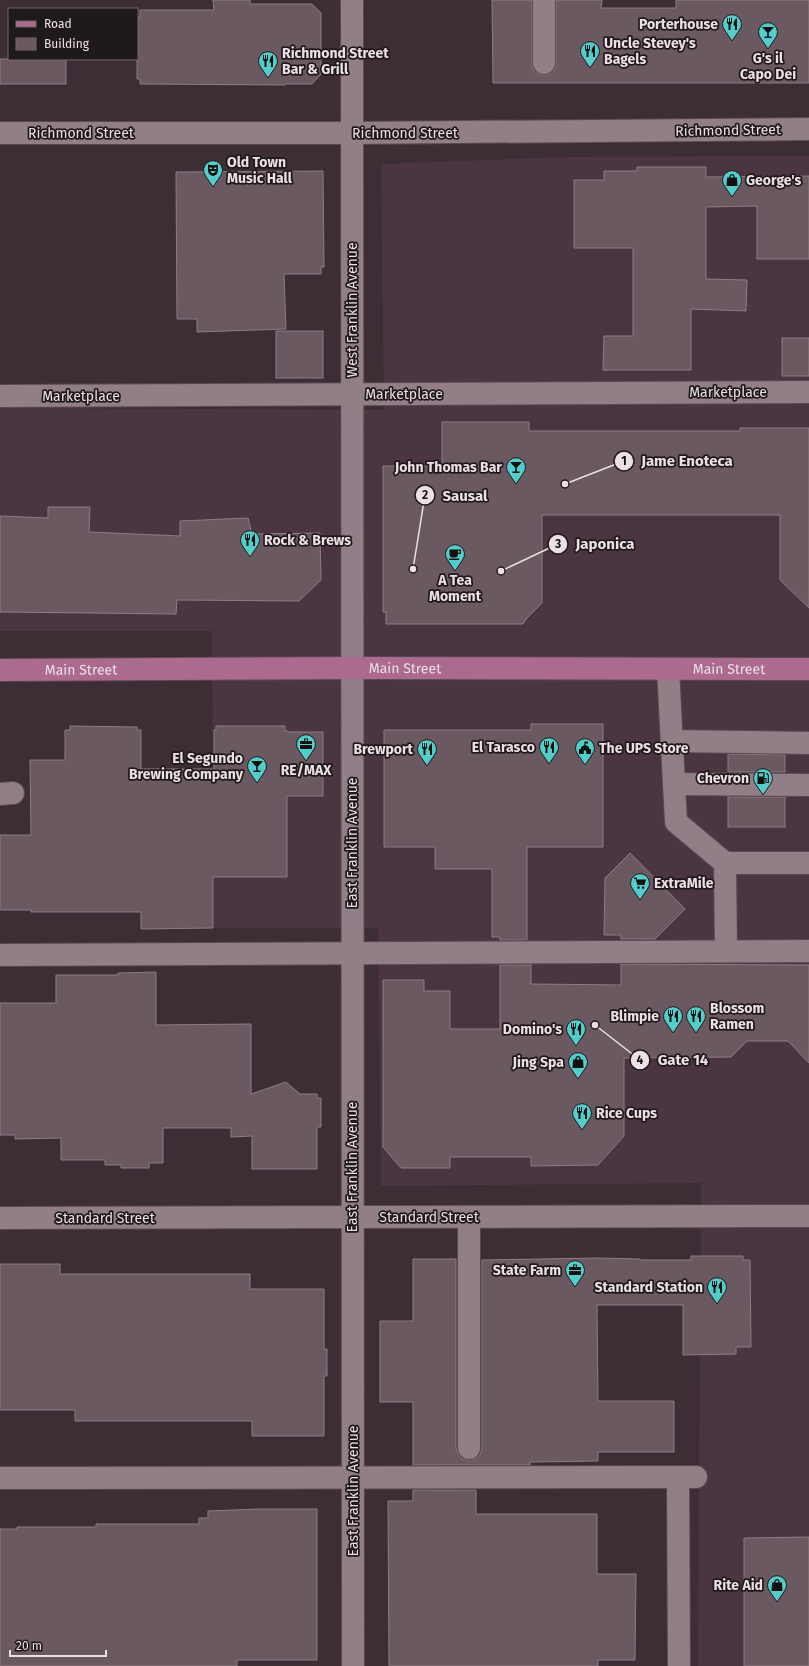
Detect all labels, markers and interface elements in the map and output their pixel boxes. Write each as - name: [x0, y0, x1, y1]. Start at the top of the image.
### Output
- legend: [8, 8, 138, 60]
- restaurant icon: Porterhouse: [721, 13, 743, 41]
- place label: Porterhouse: [639, 16, 718, 33]
- text: Road: [44, 17, 72, 31]
- bar icon: G's il Capo Dei: [757, 21, 779, 49]
- place label: Uncle Stevey's Bagels: [604, 35, 696, 68]
- text: Building: [44, 37, 90, 51]
- restaurant icon: Uncle Stevey's Bagels: [579, 40, 601, 68]
- place label: Richmond Street Bar & Grill: [282, 45, 389, 78]
- restaurant icon: Richmond Street Bar & Grill: [257, 50, 279, 78]
- place label: G's il Capo Dei: [740, 50, 796, 83]
- street label: Richmond Street: [675, 121, 782, 140]
- street label: Richmond Street: [28, 125, 135, 142]
- street label: Richmond Street: [352, 125, 459, 142]
- place label: Old Town Music Hall: [227, 154, 293, 187]
- theatre icon: Old Town Music Hall: [202, 159, 224, 187]
- shop icon: George's: [721, 169, 743, 197]
- place label: George's: [746, 172, 802, 189]
- street label: West Franklin Avenue: [344, 242, 361, 378]
- street label: Marketplace: [689, 384, 767, 401]
- street label: Marketplace: [365, 386, 443, 403]
- street label: Marketplace: [42, 388, 120, 405]
- callout: Jame Enoteca: [614, 447, 741, 474]
- text: Jame Enoteca: [640, 452, 733, 470]
- text: 1: [621, 454, 627, 468]
- bar icon: John Thomas Bar: [505, 456, 527, 484]
- place label: John Thomas Bar: [394, 459, 502, 476]
- callout: Sausal: [415, 482, 496, 509]
- text: Sausal: [442, 487, 488, 505]
- text: 2: [422, 488, 428, 502]
- restaurant icon: Rock & Brews: [239, 529, 261, 557]
- callout: Japonica: [548, 530, 643, 557]
- place label: Rock & Brews: [264, 532, 351, 549]
- text: Japonica: [575, 535, 634, 553]
- text: 3: [554, 537, 561, 551]
- cafe icon: A Tea Moment: [444, 543, 466, 571]
- place label: A Tea Moment: [429, 572, 482, 605]
- street label: Main Street: [369, 660, 442, 677]
- street label: Main Street: [45, 661, 118, 679]
- street label: Main Street: [693, 661, 766, 678]
- office icon: RE/MAX: [295, 733, 317, 761]
- restaurant icon: El Tarasco: [538, 736, 560, 764]
- public building icon: The UPS Store: [574, 737, 596, 765]
- restaurant icon: Brewport: [416, 738, 438, 766]
- place label: El Tarasco: [472, 739, 535, 756]
- place label: The UPS Store: [599, 740, 689, 757]
- place label: Brewport: [353, 741, 414, 758]
- place label: El Segundo Brewing Company: [129, 750, 244, 783]
- bar icon: El Segundo Brewing Company: [246, 755, 268, 783]
- place label: RE/MAX: [281, 762, 332, 779]
- fuel station icon: Chevron: [752, 767, 774, 795]
- place label: Chevron: [697, 770, 749, 787]
- street label: East Franklin Avenue: [344, 778, 361, 908]
- supermarket icon: ExtraMile: [629, 872, 651, 900]
- place label: ExtraMile: [654, 875, 714, 892]
- place label: Blossom Ramen: [710, 1000, 765, 1033]
- restaurant icon: Blimpie: [662, 1005, 684, 1033]
- restaurant icon: Blossom Ramen: [685, 1005, 707, 1033]
- place label: Blimpie: [610, 1008, 659, 1025]
- restaurant icon: Domino's: [565, 1018, 587, 1046]
- place label: Domino's: [503, 1021, 562, 1038]
- callout: Gate 14: [630, 1046, 716, 1073]
- shop icon: Jing Spa: [567, 1051, 589, 1079]
- text: Gate 14: [658, 1051, 709, 1069]
- text: 4: [637, 1053, 644, 1067]
- place label: Jing Spa: [512, 1054, 564, 1071]
- street label: East Franklin Avenue: [344, 1102, 361, 1232]
- restaurant icon: Rice Cups: [571, 1102, 593, 1130]
- place label: Rice Cups: [596, 1105, 657, 1122]
- street label: Standard Street: [379, 1209, 480, 1226]
- street label: Standard Street: [55, 1210, 156, 1227]
- office icon: State Farm: [564, 1259, 586, 1287]
- place label: State Farm: [493, 1262, 561, 1279]
- restaurant icon: Standard Station: [706, 1276, 728, 1304]
- place label: Standard Station: [595, 1279, 703, 1296]
- street label: East Franklin Avenue: [345, 1426, 362, 1556]
- shop icon: Rite Aid: [766, 1574, 788, 1602]
- place label: Rite Aid: [714, 1577, 763, 1594]
- scale bar: [10, 1632, 106, 1658]
- text: 20 m: [16, 1639, 42, 1653]

